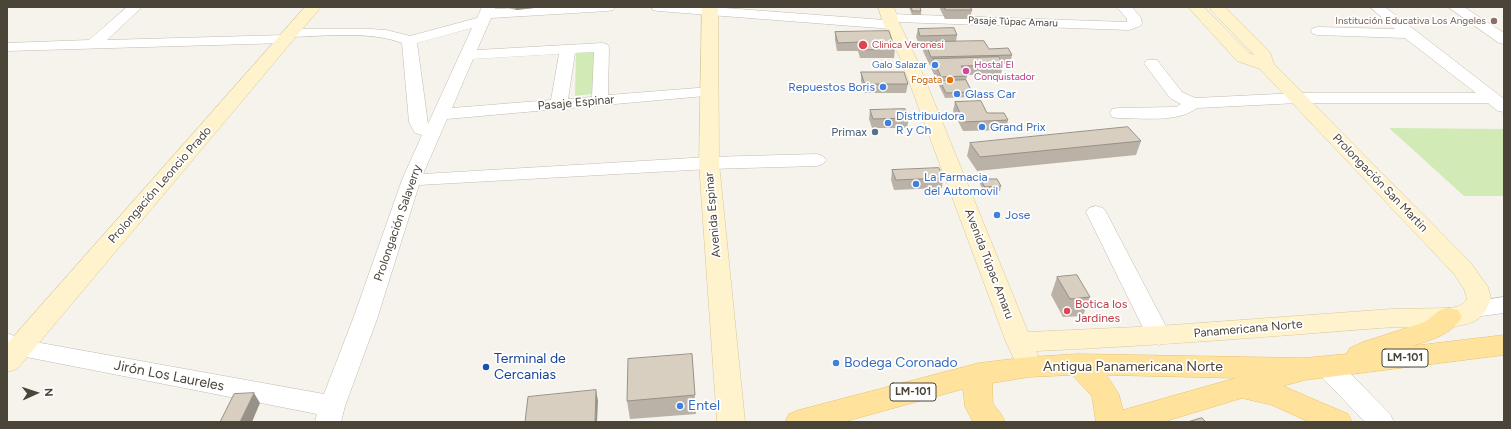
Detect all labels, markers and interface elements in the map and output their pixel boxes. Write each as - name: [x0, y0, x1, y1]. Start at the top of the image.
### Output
- street label: Pasaje Túpac Amaru: [968, 14, 1058, 30]
- place label: Institución Educativa Los Angeles: [1335, 15, 1486, 27]
- marker: Institución Educativa Los Angeles: [1489, 16, 1499, 26]
- marker: Clinica Veronesi: [857, 39, 869, 51]
- place label: Clinica Veronesi: [872, 39, 944, 51]
- place label: Galo Salazar: [872, 59, 927, 71]
- place label: Hostal El Conquistador: [974, 59, 1035, 82]
- marker: Galo Salazar: [930, 60, 940, 70]
- marker: Hostal El Conquistador: [961, 66, 971, 76]
- place label: Fogata: [911, 74, 942, 86]
- marker: Fogata: [945, 75, 955, 85]
- place label: Repuestos Boris: [788, 80, 875, 94]
- marker: Repuestos Boris: [878, 82, 888, 92]
- place label: Glass Car: [965, 87, 1016, 101]
- marker: Glass Car: [952, 89, 962, 99]
- street label: Pasaje Espinar: [537, 92, 615, 114]
- place label: Distribuidora R y Ch: [896, 109, 965, 137]
- marker: Distribuidora R y Ch: [883, 118, 893, 128]
- place label: Grand Prix: [990, 120, 1045, 134]
- marker: Grand Prix: [977, 122, 987, 132]
- street label: Prolongación Leoncio Prado: [105, 124, 215, 246]
- place label: Primax: [831, 125, 867, 139]
- marker: Primax: [870, 127, 880, 137]
- street label: Prolongación San Martin: [1329, 131, 1431, 235]
- street label: Prolongación Salaverry: [371, 163, 425, 283]
- place label: La Farmacia del Automovil: [924, 170, 998, 198]
- street label: Avenida Espinar: [702, 172, 724, 258]
- marker: La Farmacia del Automovil: [911, 179, 921, 189]
- street label: Avenida Túpac Amaru: [961, 207, 1017, 321]
- place label: Jose: [1005, 208, 1030, 222]
- marker: Jose: [992, 210, 1002, 220]
- place label: Botica los Jardines: [1075, 297, 1127, 325]
- marker: Botica los Jardines: [1062, 306, 1072, 316]
- street label: Panamericana Norte: [1193, 317, 1303, 341]
- road number: LM-101: [1382, 349, 1428, 367]
- place label: Terminal de Cercanias: [494, 351, 566, 384]
- place label: Bodega Coronado: [844, 355, 958, 371]
- street label: Jirón Los Laureles: [113, 357, 225, 395]
- marker: Bodega Coronado: [831, 358, 841, 368]
- street label: Antigua Panamericana Norte: [1043, 359, 1223, 375]
- marker: Terminal de Cercanias: [481, 362, 491, 372]
- north arrow: [16, 373, 56, 413]
- road number: LM-101: [890, 383, 936, 401]
- text: N: [42, 388, 55, 397]
- place label: Entel: [688, 398, 720, 414]
- marker: Entel: [675, 401, 685, 411]

